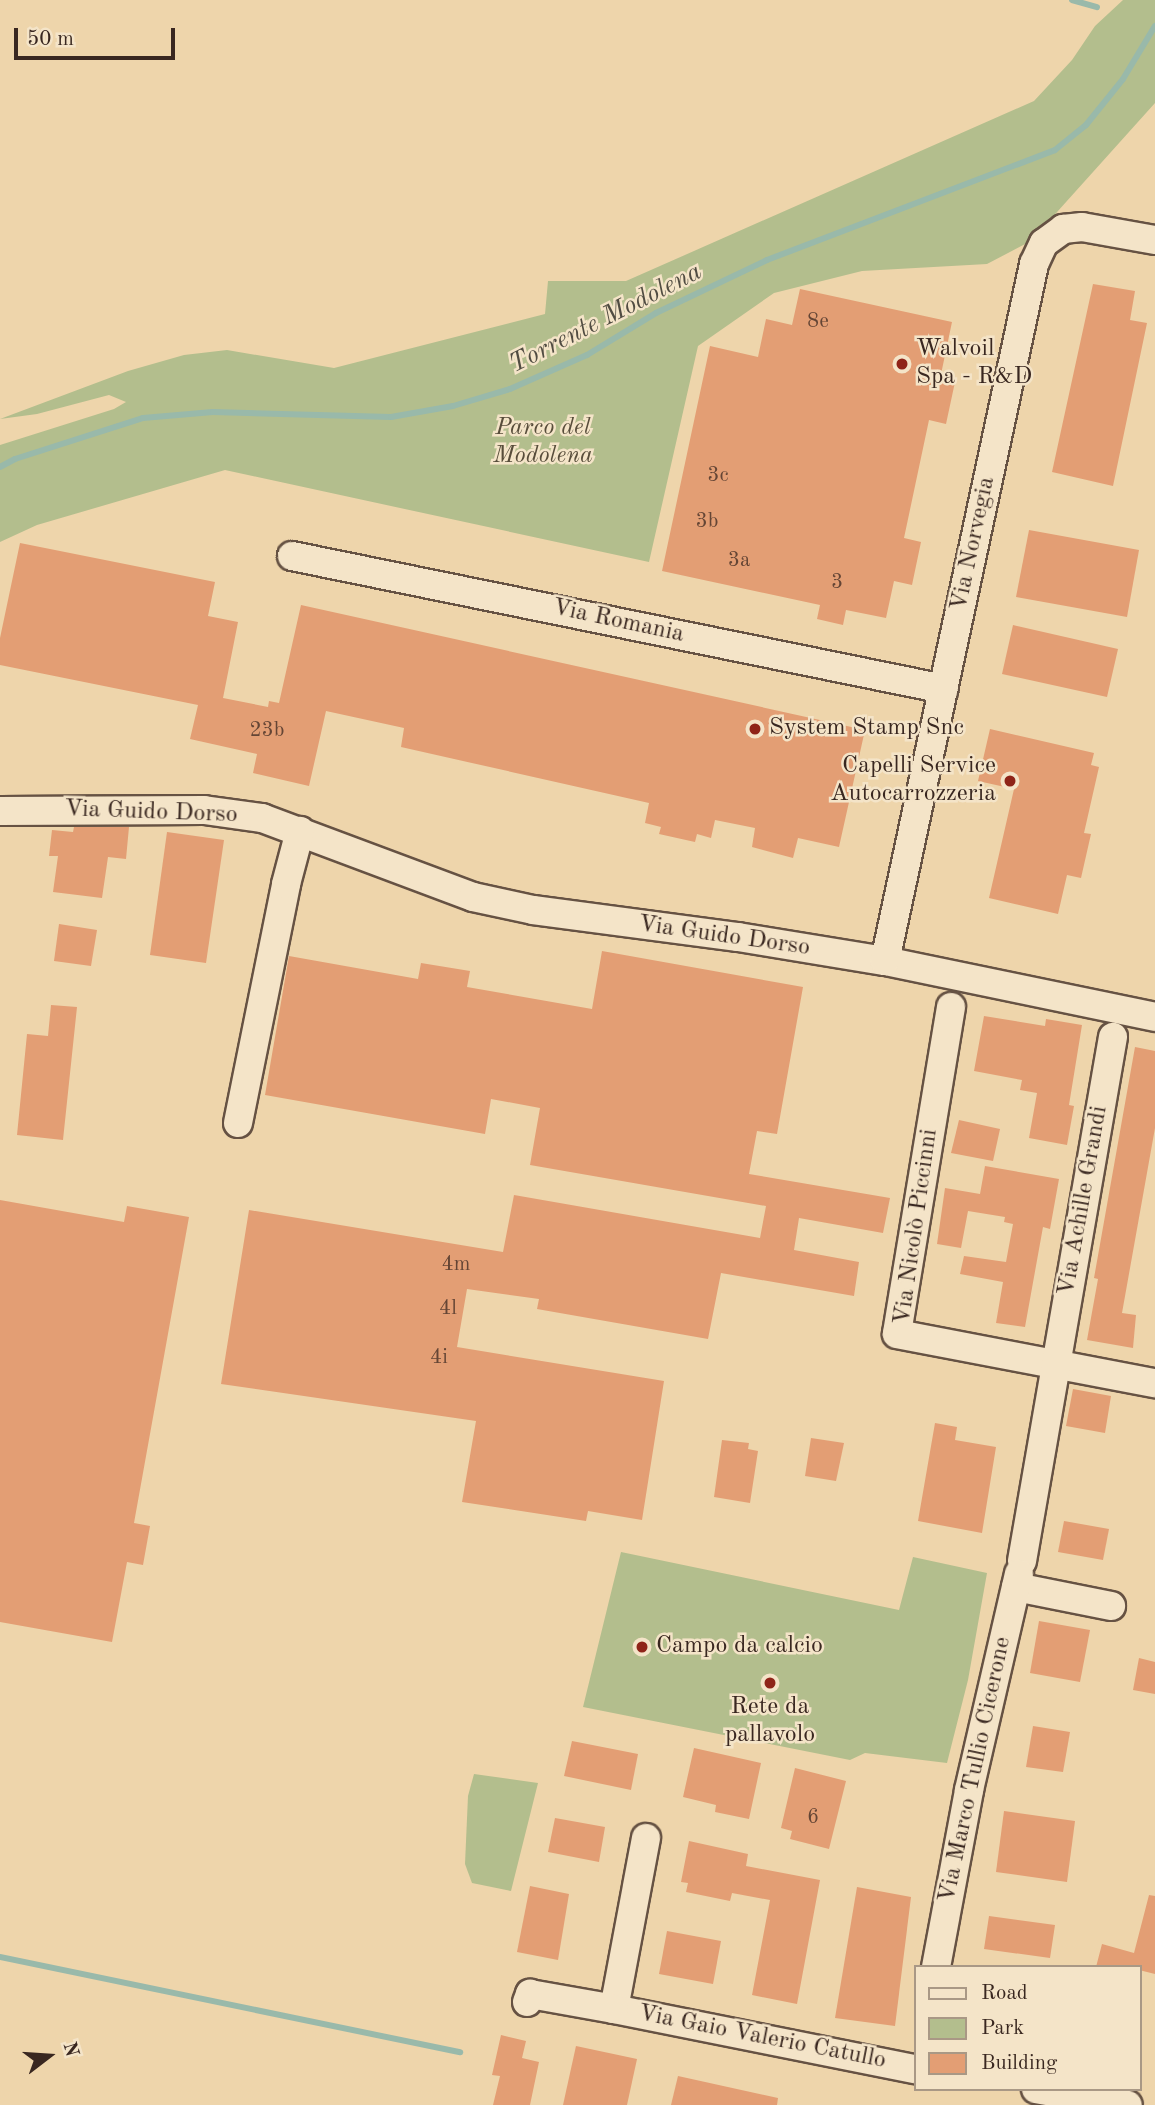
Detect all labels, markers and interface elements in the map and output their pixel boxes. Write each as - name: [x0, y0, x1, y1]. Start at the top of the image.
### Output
- scale bar: [18, 14, 178, 58]
- text: 50 m: [27, 29, 74, 50]
- water label: Torrente Modolena: [504, 257, 708, 381]
- house number: 8e: [807, 309, 829, 335]
- place label: Walvoil Spa - R&D: [916, 336, 1032, 392]
- marker: Walvoil Spa - R&D: [894, 356, 910, 372]
- park label: Parco del Modolena: [493, 415, 593, 471]
- house number: 3c: [707, 463, 729, 489]
- street label: Via Norvegia: [946, 474, 1002, 614]
- house number: 3b: [696, 509, 718, 535]
- house number: 3a: [728, 548, 750, 574]
- house number: 3: [831, 570, 843, 596]
- street label: Via Romania: [550, 594, 686, 650]
- place label: System Stamp Snc: [769, 715, 964, 743]
- house number: 23b: [249, 718, 285, 744]
- marker: System Stamp Snc: [747, 721, 763, 737]
- place label: Capelli Service Autocarrozzeria: [830, 753, 996, 809]
- marker: Capelli Service Autocarrozzeria: [1002, 773, 1018, 789]
- street label: Via Guido Dorso: [64, 796, 238, 830]
- street label: Via Guido Dorso: [636, 911, 812, 963]
- street label: Via Achille Grandi: [1053, 1104, 1115, 1298]
- street label: Via Nicolò Piccinni: [889, 1127, 945, 1327]
- house number: 4m: [442, 1252, 470, 1278]
- house number: 4l: [439, 1296, 457, 1322]
- house number: 4i: [430, 1345, 448, 1371]
- place label: Campo da calcio: [656, 1633, 823, 1661]
- street label: Via Marco Tullio Cicerone: [934, 1634, 1018, 1906]
- marker: Campo da calcio: [634, 1639, 650, 1655]
- marker: Rete da pallavolo: [762, 1675, 778, 1691]
- place label: Rete da pallavolo: [725, 1694, 815, 1750]
- house number: 6: [807, 1805, 819, 1831]
- legend: [914, 1965, 1141, 2091]
- text: Road: [981, 1983, 1028, 2004]
- street label: Via Gaio Valerio Catullo: [636, 2000, 888, 2076]
- text: Park: [981, 2018, 1024, 2039]
- north arrow: [14, 2021, 84, 2091]
- text: N: [58, 2040, 81, 2059]
- text: Building: [981, 2053, 1057, 2074]

